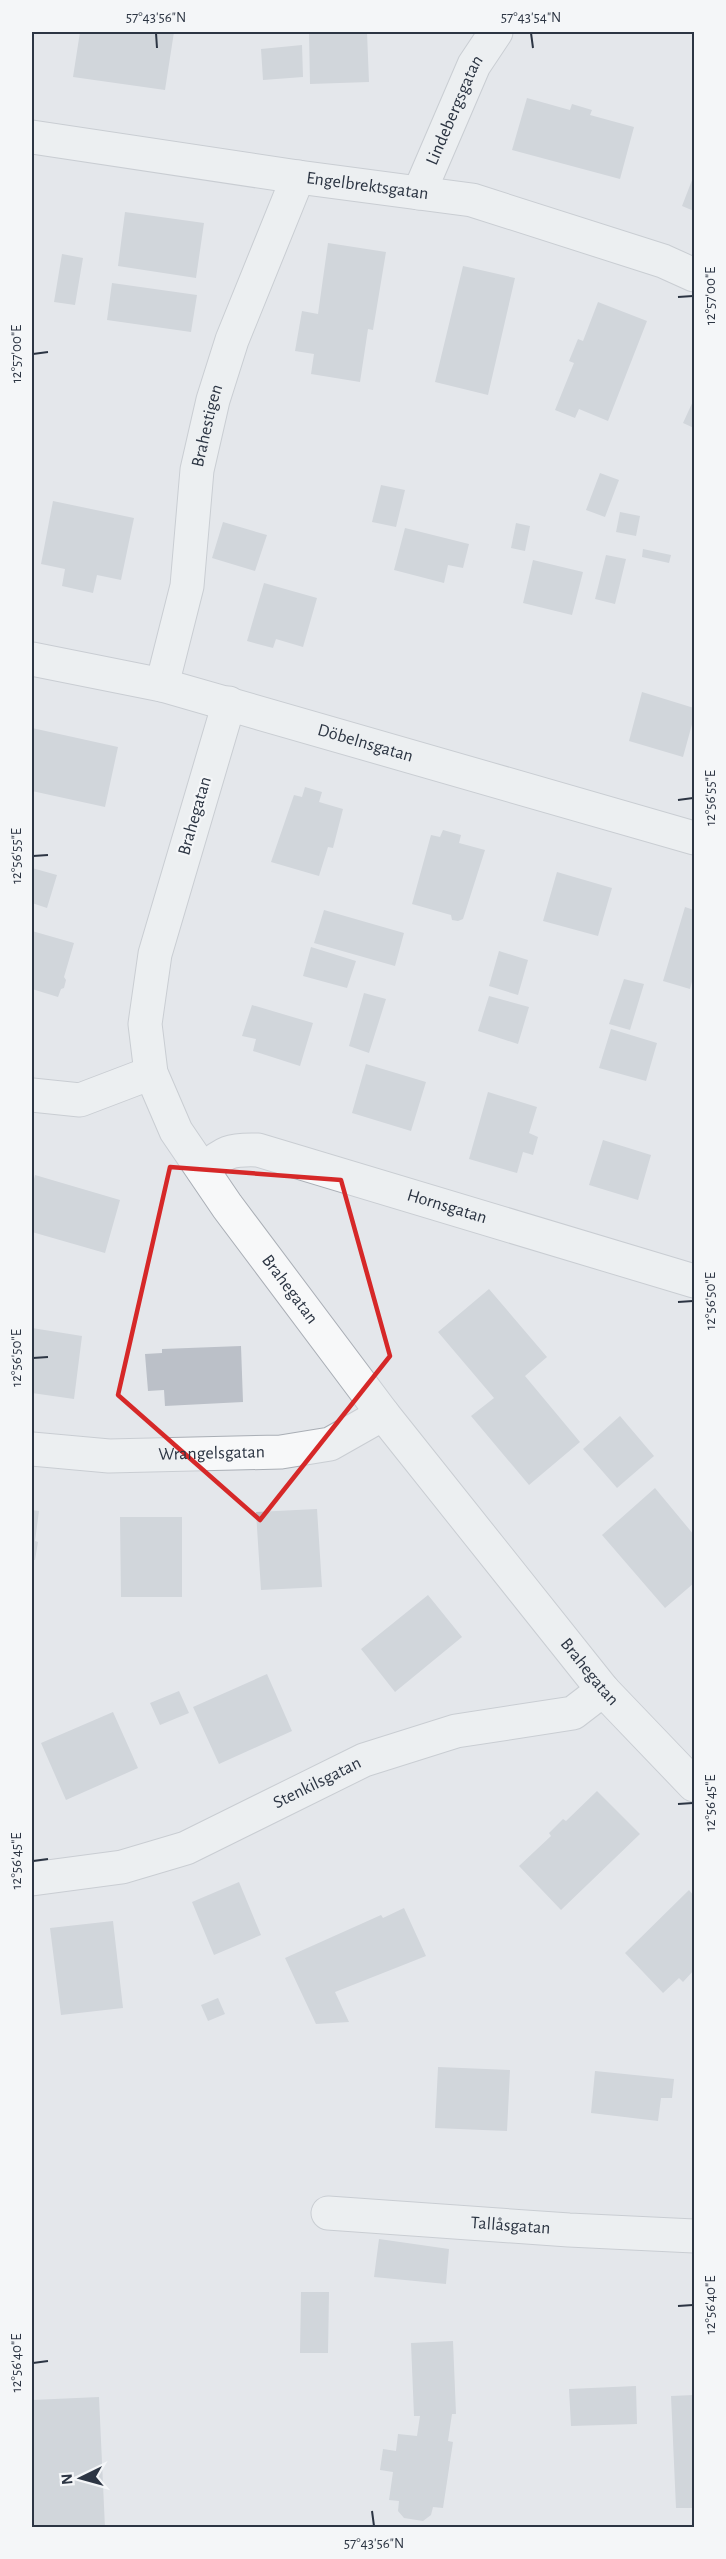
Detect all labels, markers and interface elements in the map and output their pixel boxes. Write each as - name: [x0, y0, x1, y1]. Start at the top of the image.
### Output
- text: 57°43'56"N: [126, 10, 186, 25]
- text: 57°43'54"N: [501, 10, 561, 25]
- street label: Lindebergsgatan: [423, 52, 487, 168]
- street label: Engelbrektsgatan: [305, 169, 430, 203]
- text: 12°57'00"E: [703, 267, 718, 325]
- text: 12°57'00"E: [9, 325, 24, 383]
- street label: Brahestigen: [189, 382, 226, 469]
- street label: Döbelnsgatan: [315, 721, 415, 766]
- text: 12°56'55"E: [703, 770, 718, 826]
- street label: Brahegatan: [175, 775, 215, 857]
- text: 12°56'55"E: [9, 828, 24, 884]
- street label: Hornsgatan: [405, 1186, 489, 1227]
- street label: Brahegatan: [258, 1252, 321, 1327]
- text: 12°56'50"E: [703, 1272, 718, 1330]
- text: 12°56'50"E: [9, 1329, 24, 1387]
- street label: Wrangelsgatan: [158, 1443, 265, 1464]
- street label: Brahegatan: [557, 1635, 622, 1709]
- street label: Stenkilsgatan: [271, 1754, 364, 1812]
- text: 12°56'45"E: [703, 1774, 718, 1832]
- text: 12°56'45"E: [9, 1832, 24, 1890]
- street label: Tallåsgatan: [470, 2214, 551, 2238]
- text: 12°56'40"E: [703, 2276, 718, 2334]
- text: 12°56'40"E: [9, 2334, 24, 2392]
- north arrow: [51, 2448, 111, 2508]
- text: N: [59, 2473, 76, 2485]
- text: 57°43'56"N: [344, 2536, 404, 2551]

